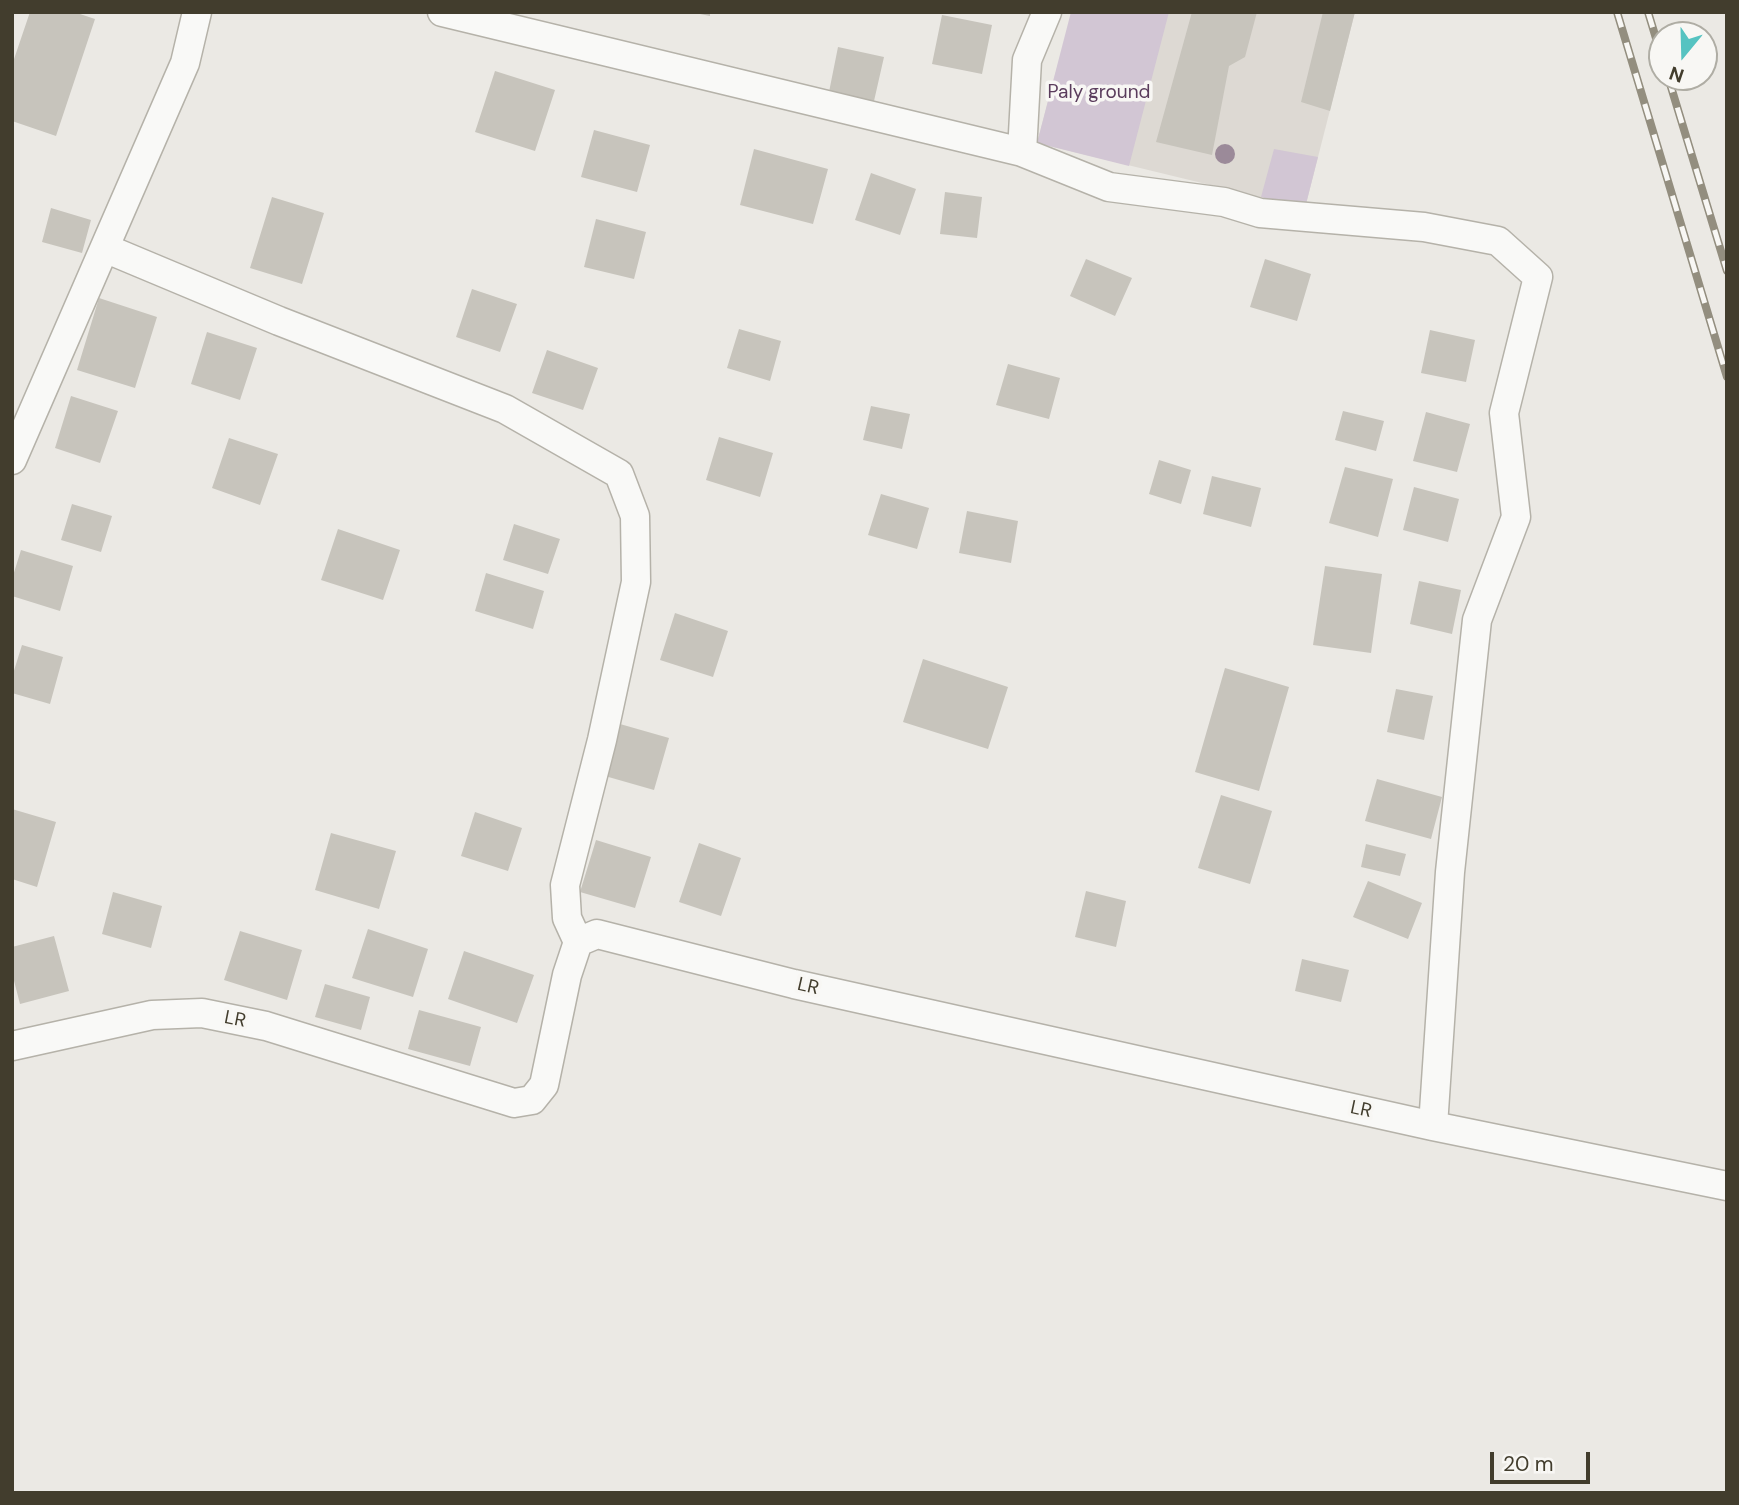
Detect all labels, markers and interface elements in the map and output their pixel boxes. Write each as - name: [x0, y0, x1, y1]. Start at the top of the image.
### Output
- north arrow: [1648, 21, 1718, 91]
- text: N: [1666, 60, 1687, 89]
- park label: Paly ground: [1047, 82, 1151, 104]
- street label: LR: [795, 973, 821, 1001]
- street label: LR: [222, 1007, 248, 1033]
- street label: LR: [1348, 1097, 1374, 1123]
- scale bar: [1494, 1438, 1594, 1482]
- text: 20 m: [1503, 1450, 1554, 1478]

